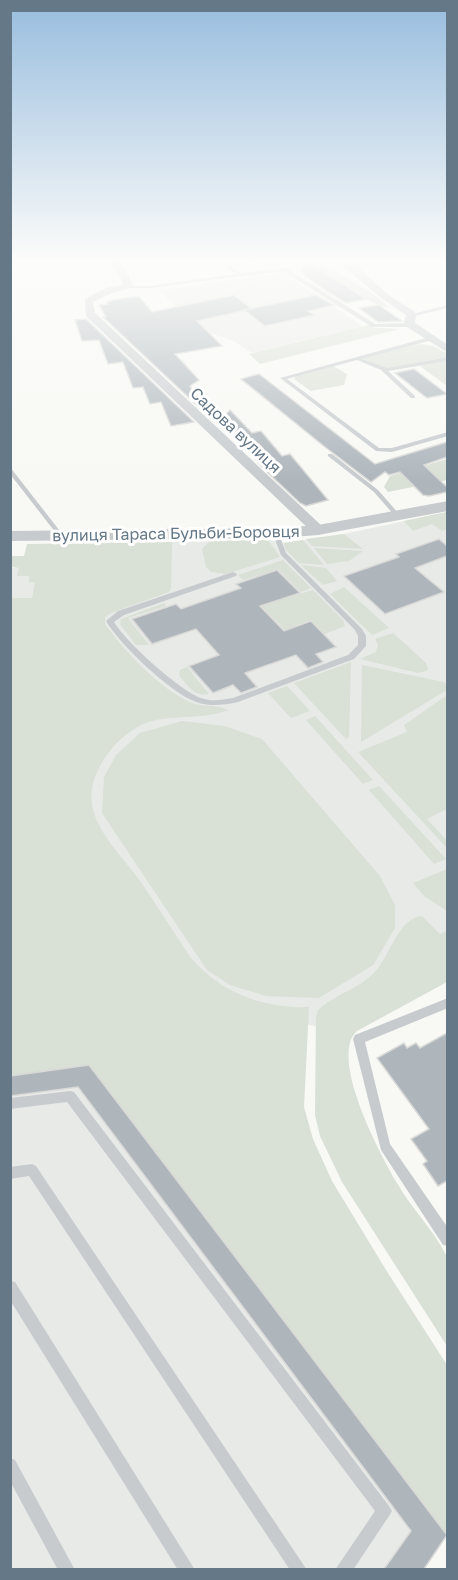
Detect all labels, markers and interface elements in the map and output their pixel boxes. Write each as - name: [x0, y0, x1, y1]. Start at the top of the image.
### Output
- street label: Садова вулиця: [186, 383, 286, 477]
- street label: вулиця Тараса Бульби-Боровця: [52, 521, 300, 545]

